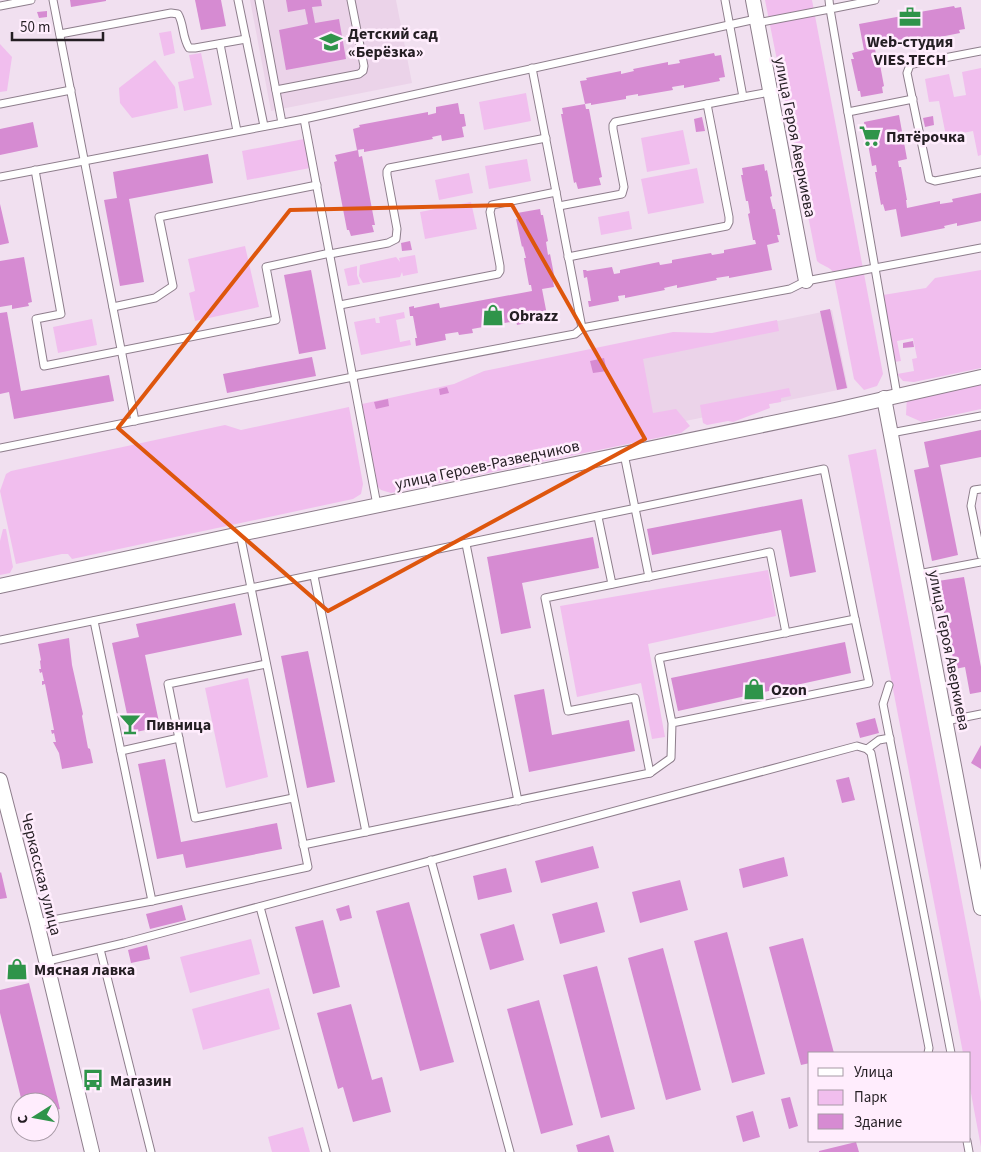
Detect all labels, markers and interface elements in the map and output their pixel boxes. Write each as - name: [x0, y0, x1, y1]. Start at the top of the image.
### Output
- office icon: Web-студия VIES.TECH: [897, 4, 923, 30]
- scale bar: [12, 10, 104, 42]
- text: 50 m: [20, 17, 50, 38]
- place label: Детский сад «Берёзка»: [348, 23, 439, 63]
- school or university icon: Детский сад «Берёзка»: [318, 29, 344, 55]
- place label: Web-студия VIES.TECH: [867, 31, 953, 71]
- street label: улица Героя Аверкиева: [769, 55, 821, 219]
- supermarket icon: Пятёрочка: [857, 123, 883, 149]
- place label: Пятёрочка: [886, 126, 965, 148]
- shop icon: Obrazz: [480, 302, 506, 328]
- place label: Obrazz: [509, 305, 558, 327]
- street label: улица Героев-Разведчиков: [393, 435, 581, 495]
- street label: улица Героя Аверкиева: [923, 568, 975, 732]
- shop icon: Ozon: [741, 676, 767, 702]
- place label: Ozon: [771, 679, 807, 701]
- bar icon: Пивница: [117, 711, 143, 737]
- place label: Пивница: [146, 714, 211, 736]
- street label: Черкасская улица: [15, 811, 67, 938]
- shop icon: Мясная лавка: [4, 956, 30, 982]
- place label: Мясная лавка: [34, 959, 135, 981]
- legend: [808, 1052, 971, 1142]
- text: Улица: [854, 1062, 893, 1083]
- bus stop icon: Магазин: [80, 1067, 106, 1093]
- place label: Магазин: [110, 1070, 172, 1092]
- text: Парк: [854, 1087, 888, 1108]
- north arrow: [10, 1092, 60, 1142]
- text: Здание: [854, 1112, 902, 1133]
- text: С: [13, 1113, 34, 1125]

